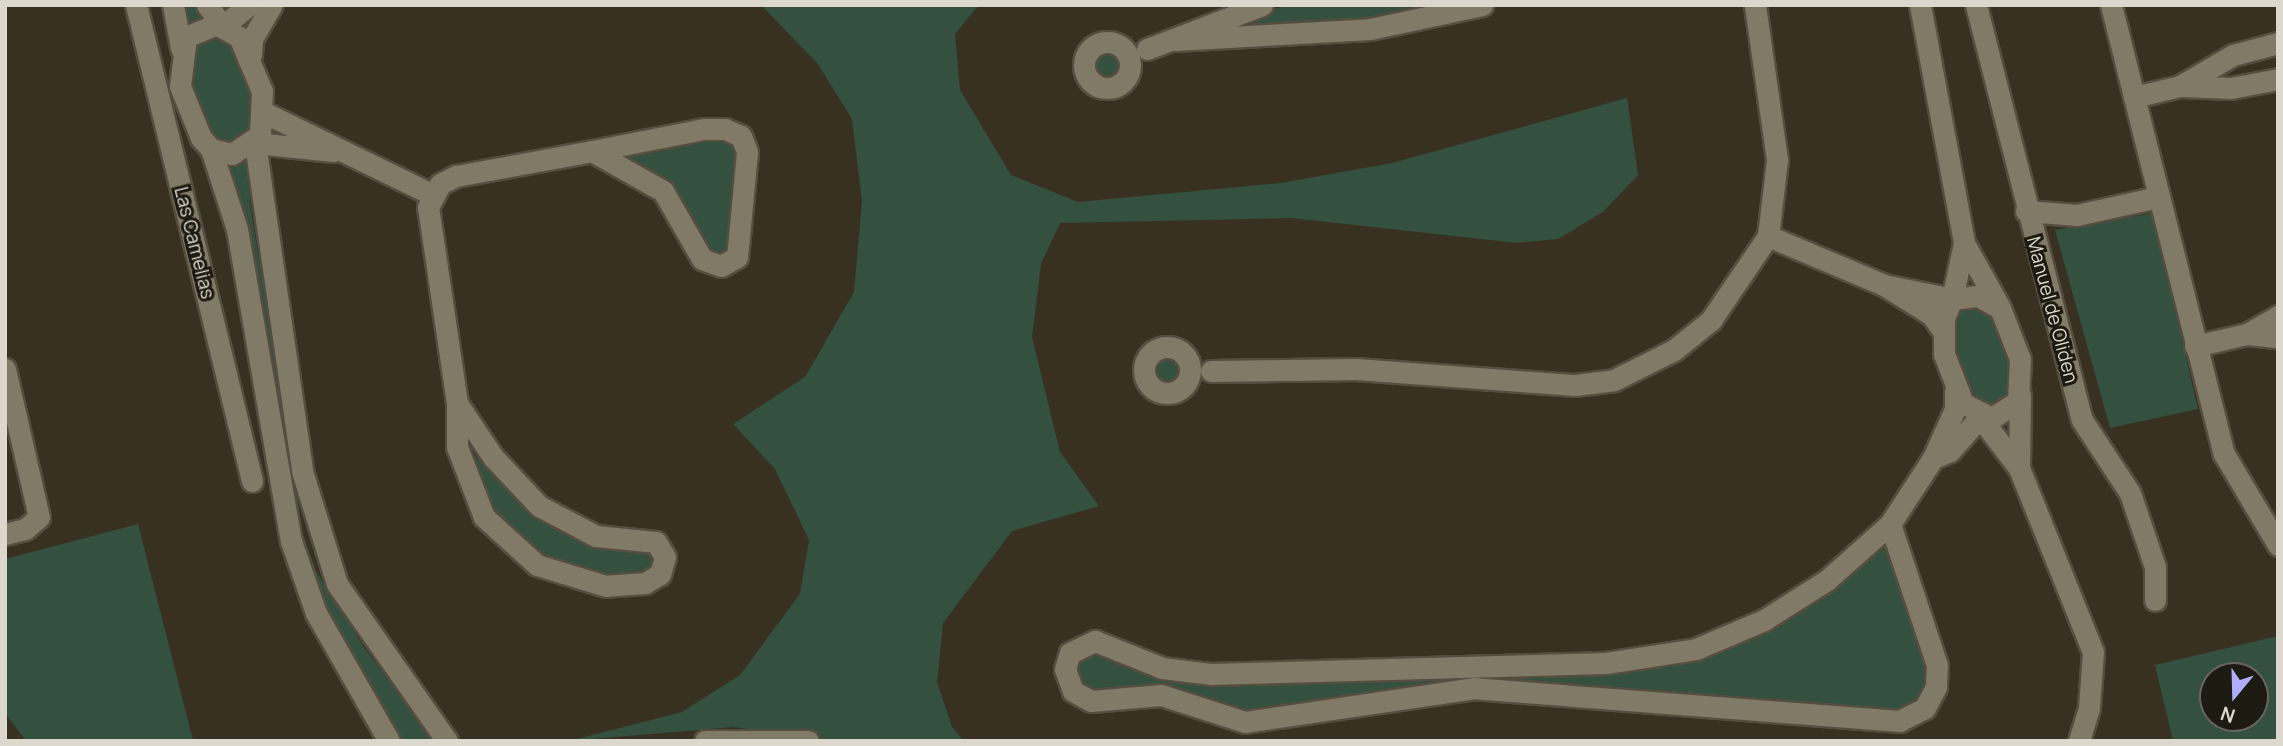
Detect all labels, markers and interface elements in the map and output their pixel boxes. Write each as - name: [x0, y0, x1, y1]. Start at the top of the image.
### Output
- street label: Las Camelias: [169, 185, 219, 301]
- street label: Manuel de Oliden: [2022, 234, 2082, 386]
- north arrow: [2199, 662, 2269, 732]
- text: N: [2217, 700, 2239, 729]

